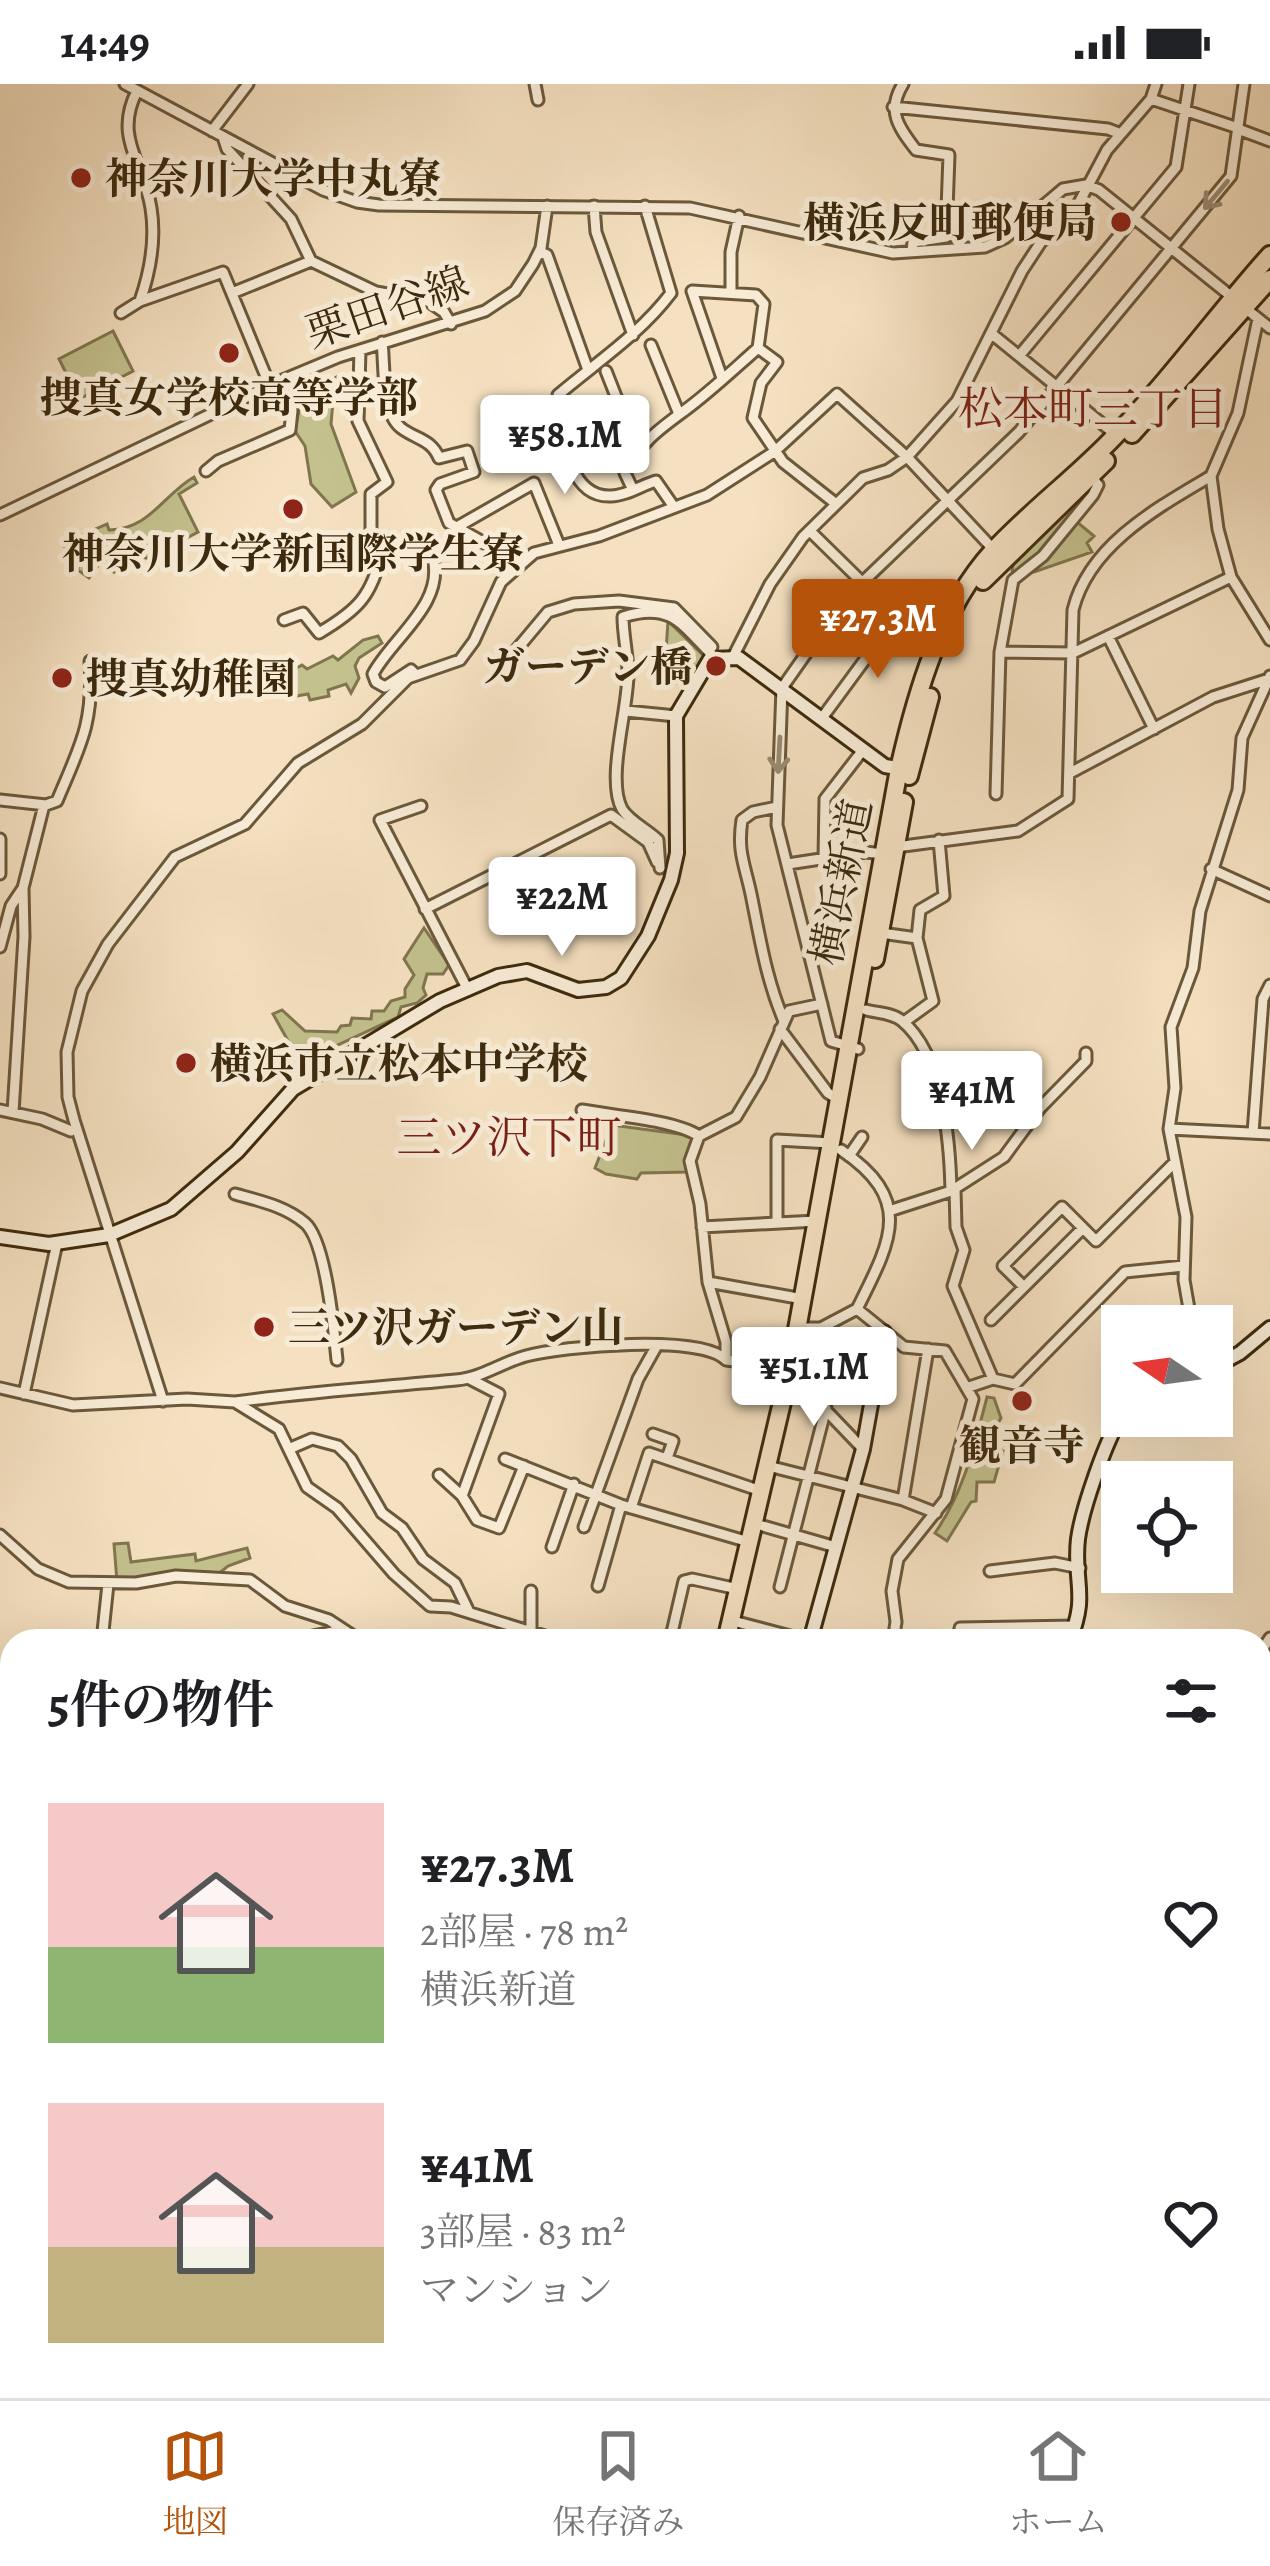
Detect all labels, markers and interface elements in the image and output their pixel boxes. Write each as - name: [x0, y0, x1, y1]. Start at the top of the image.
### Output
- text: 14:49: [60, 11, 150, 73]
- place label: 神奈川大学中丸寮: [105, 150, 441, 207]
- marker: 神奈川大学中丸寮: [68, 165, 94, 191]
- one-way arrow: [1203, 178, 1230, 210]
- place label: 横浜反町郵便局: [803, 194, 1097, 251]
- marker: 横浜反町郵便局: [1108, 209, 1134, 235]
- street label: 栗田谷線: [298, 253, 476, 361]
- marker: 捜真女学校高等学部: [216, 340, 242, 366]
- place label: 捜真女学校高等学部: [40, 369, 418, 426]
- district label: 松本町三丁目: [958, 378, 1228, 440]
- pin: ¥58.1M: [467, 395, 663, 497]
- text: ¥58.1M: [507, 407, 623, 460]
- marker: 神奈川大学新国際学生寮: [280, 496, 306, 522]
- place label: 神奈川大学新国際学生寮: [62, 525, 524, 582]
- pin: ¥27.3M: [780, 579, 976, 681]
- text: ¥27.3M: [819, 591, 937, 644]
- place label: ガーデン橋: [483, 638, 692, 695]
- place label: 捜真幼稚園: [86, 650, 296, 707]
- marker: ガーデン橋: [703, 653, 729, 679]
- marker: 捜真幼稚園: [49, 665, 75, 691]
- one-way arrow: [767, 735, 790, 774]
- street label: 横浜新道: [797, 794, 885, 970]
- pin: ¥22M: [491, 857, 633, 959]
- text: ¥22M: [516, 869, 608, 922]
- place label: 横浜市立松本中学校: [210, 1035, 588, 1092]
- marker: 横浜市立松本中学校: [173, 1050, 199, 1076]
- pin: ¥41M: [901, 1051, 1043, 1153]
- text: ¥41M: [928, 1063, 1016, 1116]
- district label: 三ツ沢下町: [396, 1107, 622, 1169]
- place label: 三ツ沢ガーデン山: [288, 1299, 623, 1356]
- north arrow: [1101, 1305, 1233, 1437]
- map controls: [1101, 1305, 1233, 1593]
- marker: 三ツ沢ガーデン山: [251, 1314, 277, 1340]
- pin: ¥51.1M: [716, 1327, 912, 1429]
- text: ¥51.1M: [759, 1339, 869, 1392]
- marker: 観音寺: [1009, 1388, 1035, 1414]
- place label: 観音寺: [959, 1417, 1085, 1474]
- button: locate: [1101, 1461, 1233, 1593]
- icon: filters: [1158, 1668, 1224, 1734]
- text: 5件の物件: [48, 1670, 274, 1740]
- text: ¥27.3M: [420, 1830, 575, 1900]
- icon: home: [144, 1851, 288, 1995]
- icon: heart: [1158, 1890, 1224, 1956]
- text: 2部屋 · 78 m²: [420, 1905, 628, 1958]
- text: 横浜新道: [420, 1963, 576, 2016]
- text: ¥41M: [420, 2130, 534, 2200]
- icon: home: [144, 2151, 288, 2295]
- icon: heart: [1158, 2190, 1224, 2256]
- text: 3部屋 · 83 m²: [420, 2205, 626, 2258]
- text: マンション: [420, 2263, 613, 2316]
- tab: 地図: [162, 2423, 228, 2544]
- tab: 保存済み: [552, 2423, 684, 2544]
- tab: ホーム: [1009, 2423, 1108, 2544]

